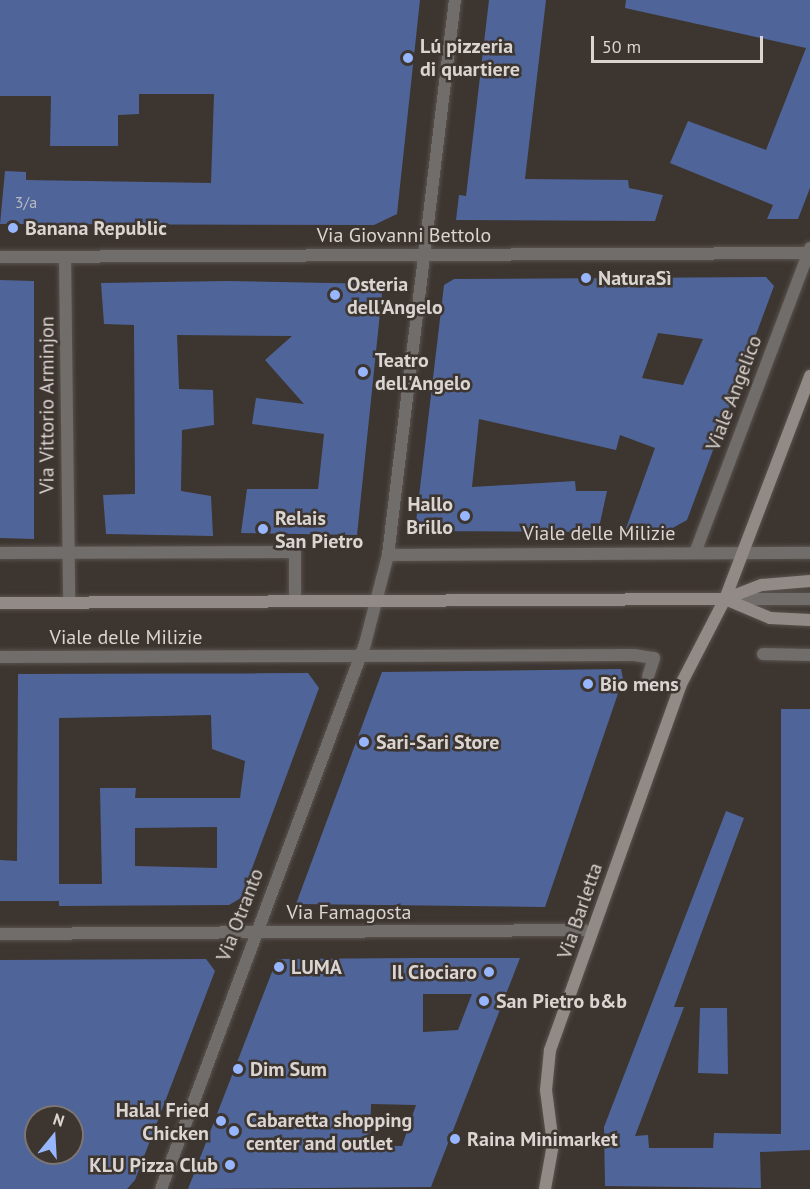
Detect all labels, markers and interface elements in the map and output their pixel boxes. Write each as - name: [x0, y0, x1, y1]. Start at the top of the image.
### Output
- scale bar: [594, 24, 766, 62]
- place label: Lú pizzeria di quartiere: [420, 34, 520, 81]
- text: 50 m: [602, 35, 641, 58]
- marker: Lú pizzeria di quartiere: [401, 51, 415, 65]
- house number: 3/a: [15, 192, 37, 212]
- place label: Banana Republic: [25, 216, 167, 240]
- marker: Banana Republic: [6, 221, 20, 235]
- street label: Via Giovanni Bettolo: [317, 223, 491, 247]
- place label: NaturaSì: [598, 266, 672, 290]
- marker: NaturaSì: [579, 271, 593, 285]
- place label: Osteria dell'Angelo: [347, 272, 443, 319]
- marker: Osteria dell'Angelo: [328, 288, 342, 302]
- street label: Via Vittorio Arminjon: [35, 315, 59, 495]
- street label: Viale Angelico: [701, 332, 767, 454]
- place label: Teatro dell'Angelo: [375, 348, 471, 395]
- marker: Teatro dell'Angelo: [356, 365, 370, 379]
- place label: Hallo Brillo: [406, 492, 453, 539]
- place label: Relais San Pietro: [275, 506, 363, 553]
- marker: Hallo Brillo: [458, 509, 472, 523]
- street label: Viale delle Milizie: [523, 521, 675, 545]
- marker: Relais San Pietro: [256, 522, 270, 536]
- street label: Viale delle Milizie: [50, 625, 202, 649]
- place label: Bio mens: [600, 672, 679, 696]
- marker: Bio mens: [581, 677, 595, 691]
- place label: Sari-Sari Store: [376, 730, 499, 754]
- marker: Sari-Sari Store: [357, 735, 371, 749]
- street label: Via Barletta: [552, 860, 608, 962]
- street label: Via Otranto: [211, 865, 269, 965]
- street label: Via Famagosta: [287, 900, 411, 924]
- place label: LUMA: [291, 955, 342, 979]
- marker: LUMA: [272, 960, 286, 974]
- place label: Il Ciociaro: [391, 960, 477, 984]
- marker: Il Ciociaro: [482, 965, 496, 979]
- place label: San Pietro b&b: [496, 989, 627, 1013]
- marker: San Pietro b&b: [477, 994, 491, 1008]
- place label: Dim Sum: [250, 1057, 327, 1081]
- marker: Dim Sum: [231, 1062, 245, 1076]
- place label: Halal Fried Chicken: [116, 1098, 209, 1145]
- north arrow: [24, 1105, 84, 1165]
- place label: Cabaretta shopping center and outlet: [246, 1108, 412, 1155]
- text: N: [51, 1109, 67, 1131]
- marker: Halal Fried Chicken: [214, 1114, 228, 1128]
- marker: Cabaretta shopping center and outlet: [227, 1124, 241, 1138]
- place label: Raina Minimarket: [467, 1127, 618, 1151]
- marker: Raina Minimarket: [448, 1132, 462, 1146]
- place label: KLU Pizza Club: [89, 1153, 218, 1177]
- marker: KLU Pizza Club: [223, 1158, 237, 1172]

